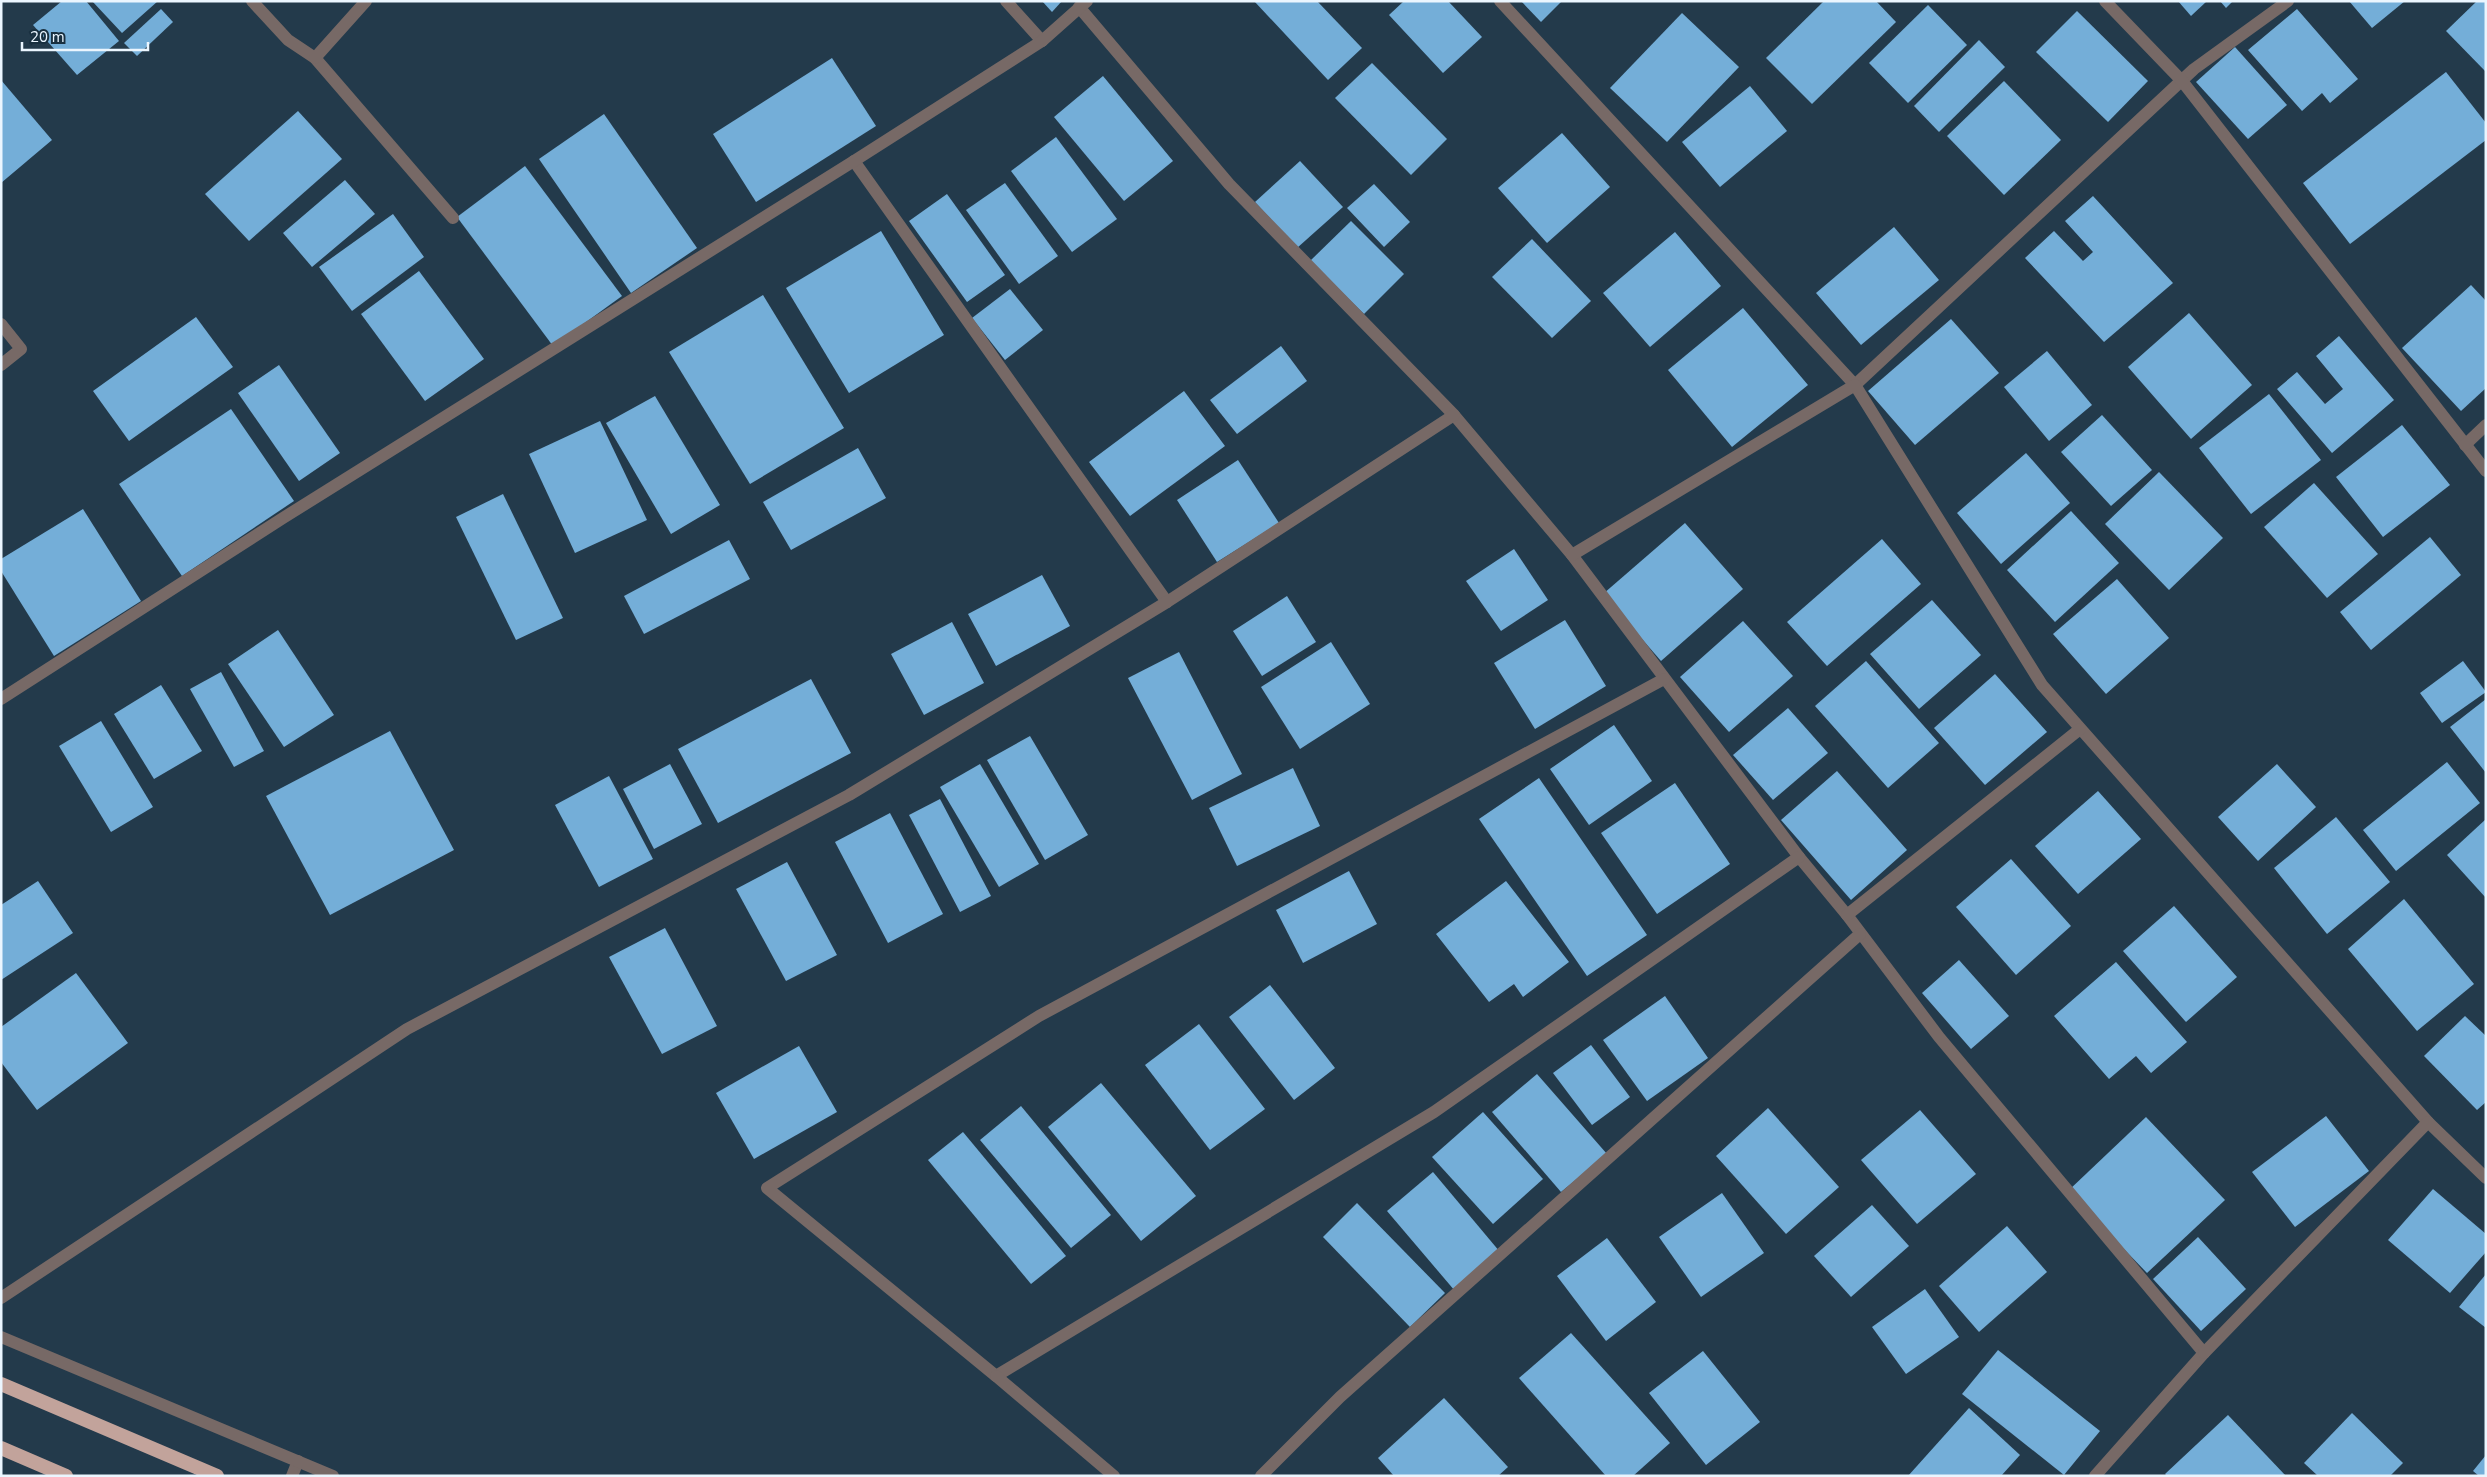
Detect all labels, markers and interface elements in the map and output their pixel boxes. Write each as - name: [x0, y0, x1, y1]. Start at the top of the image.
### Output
- scale bar: [22, 20, 149, 52]
- text: 20 m: [30, 27, 65, 47]

